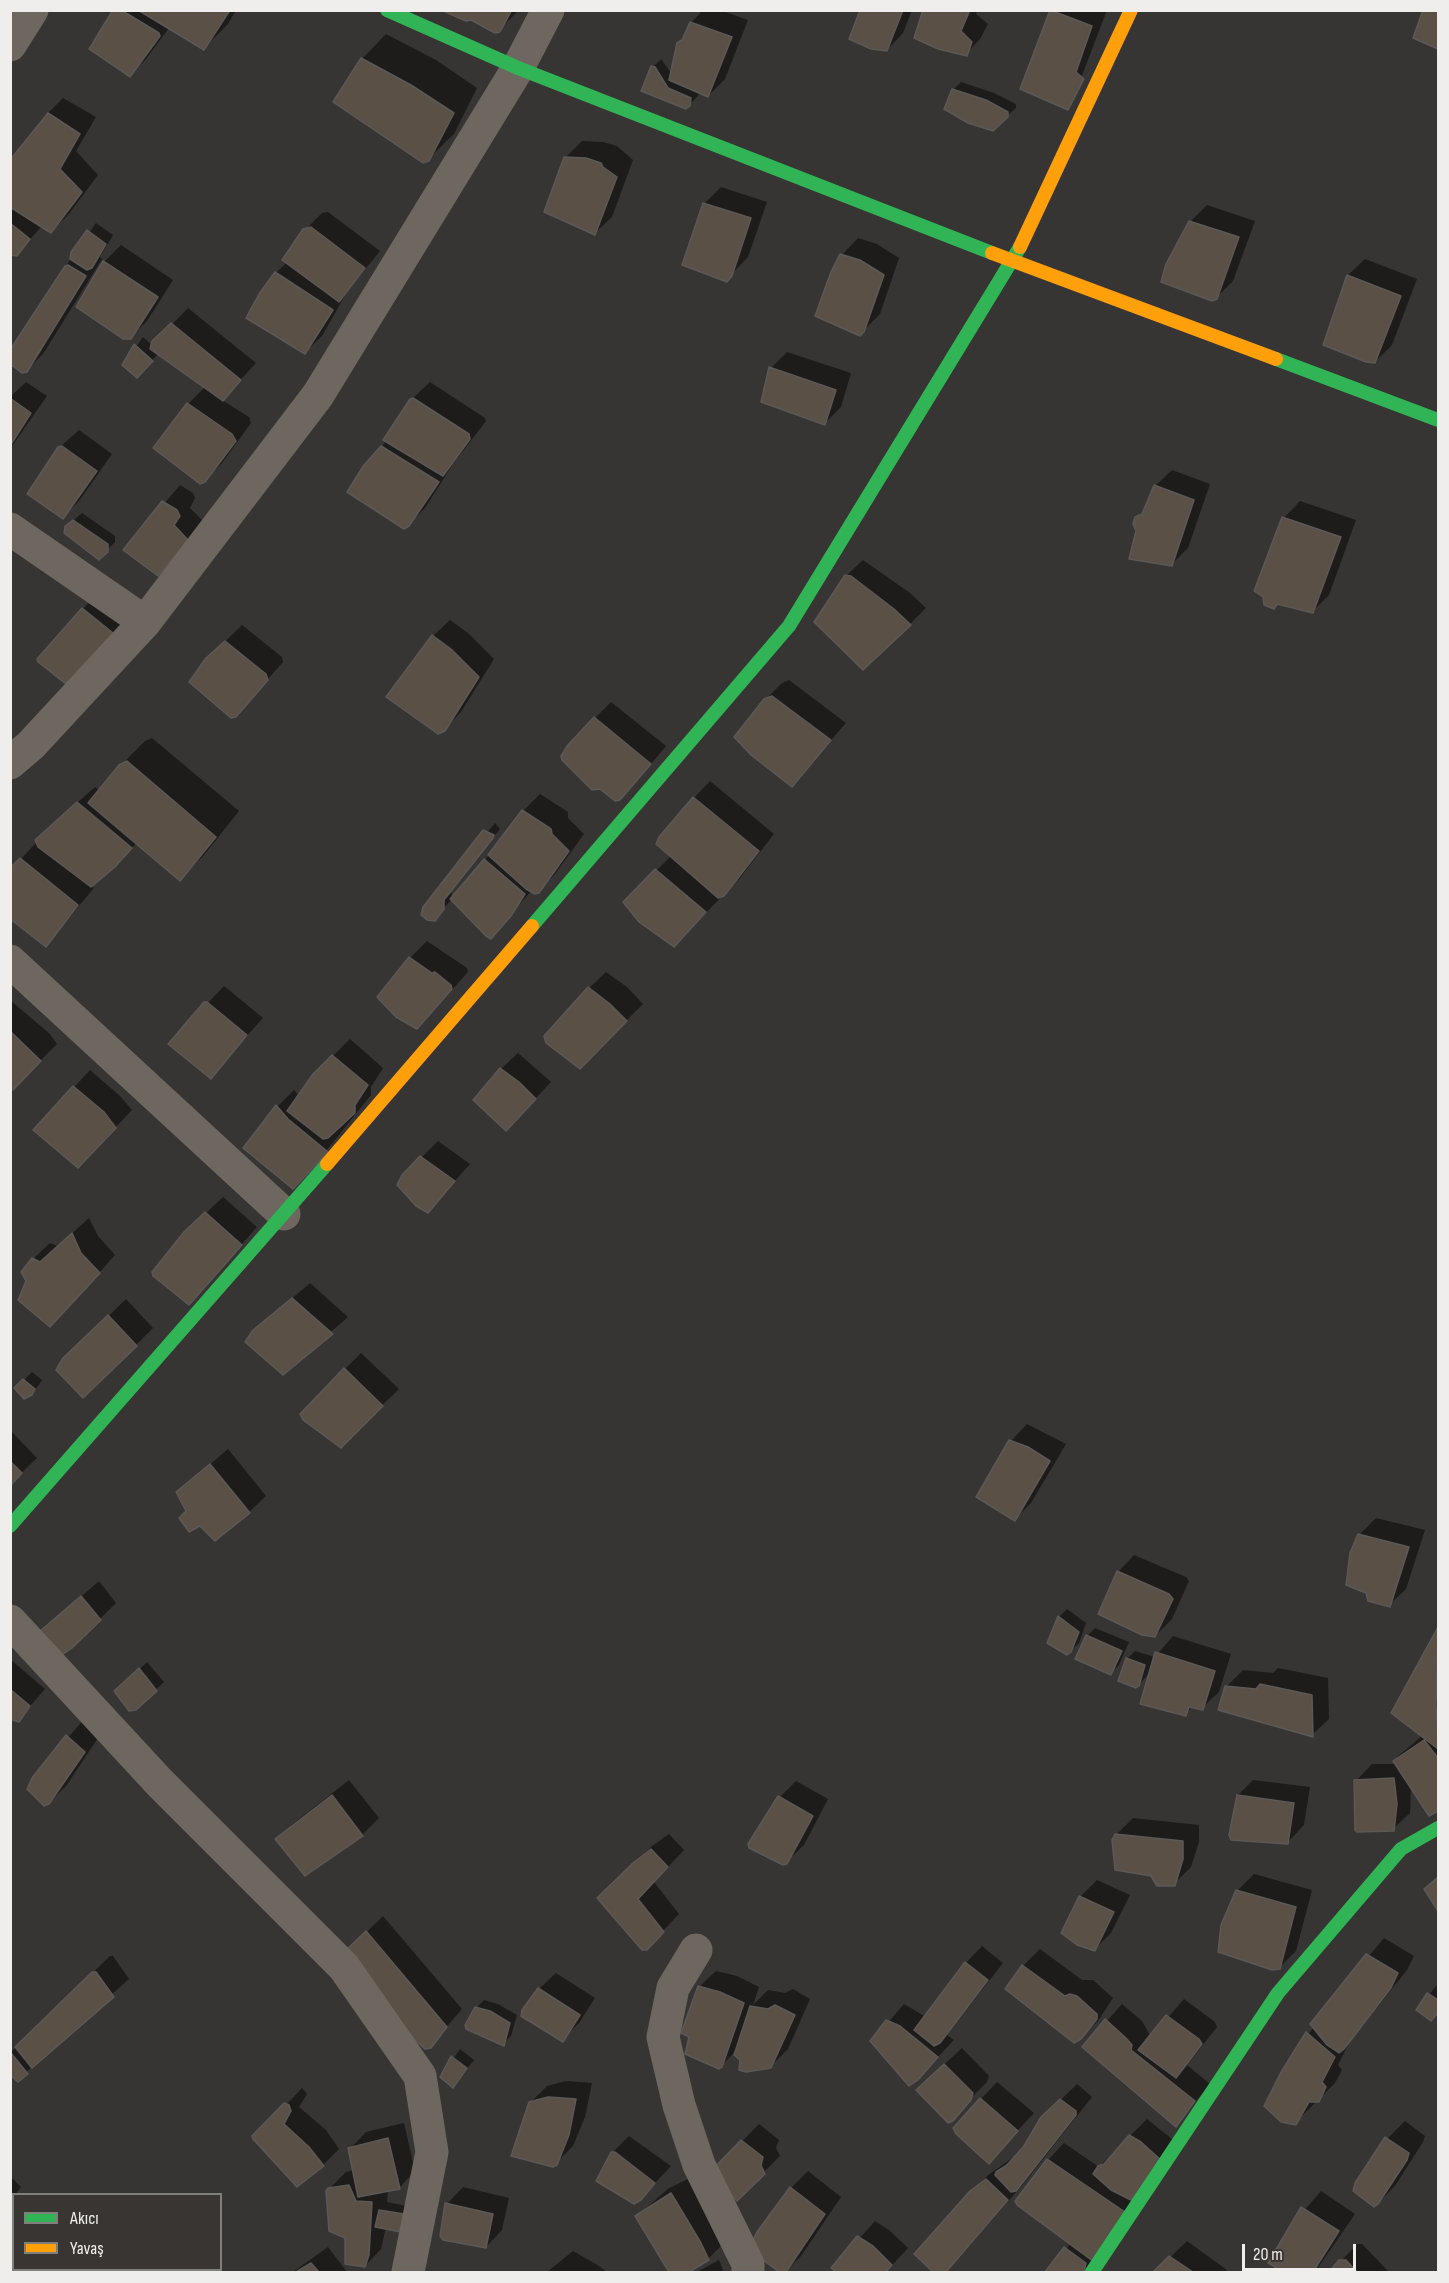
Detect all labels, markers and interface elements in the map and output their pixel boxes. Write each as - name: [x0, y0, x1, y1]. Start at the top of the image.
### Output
- legend: [12, 2193, 222, 2271]
- text: Akıcı: [70, 2208, 99, 2229]
- scale bar: [1245, 2232, 1359, 2270]
- text: Yavaş: [70, 2238, 104, 2259]
- text: 20 m: [1253, 2244, 1283, 2265]

